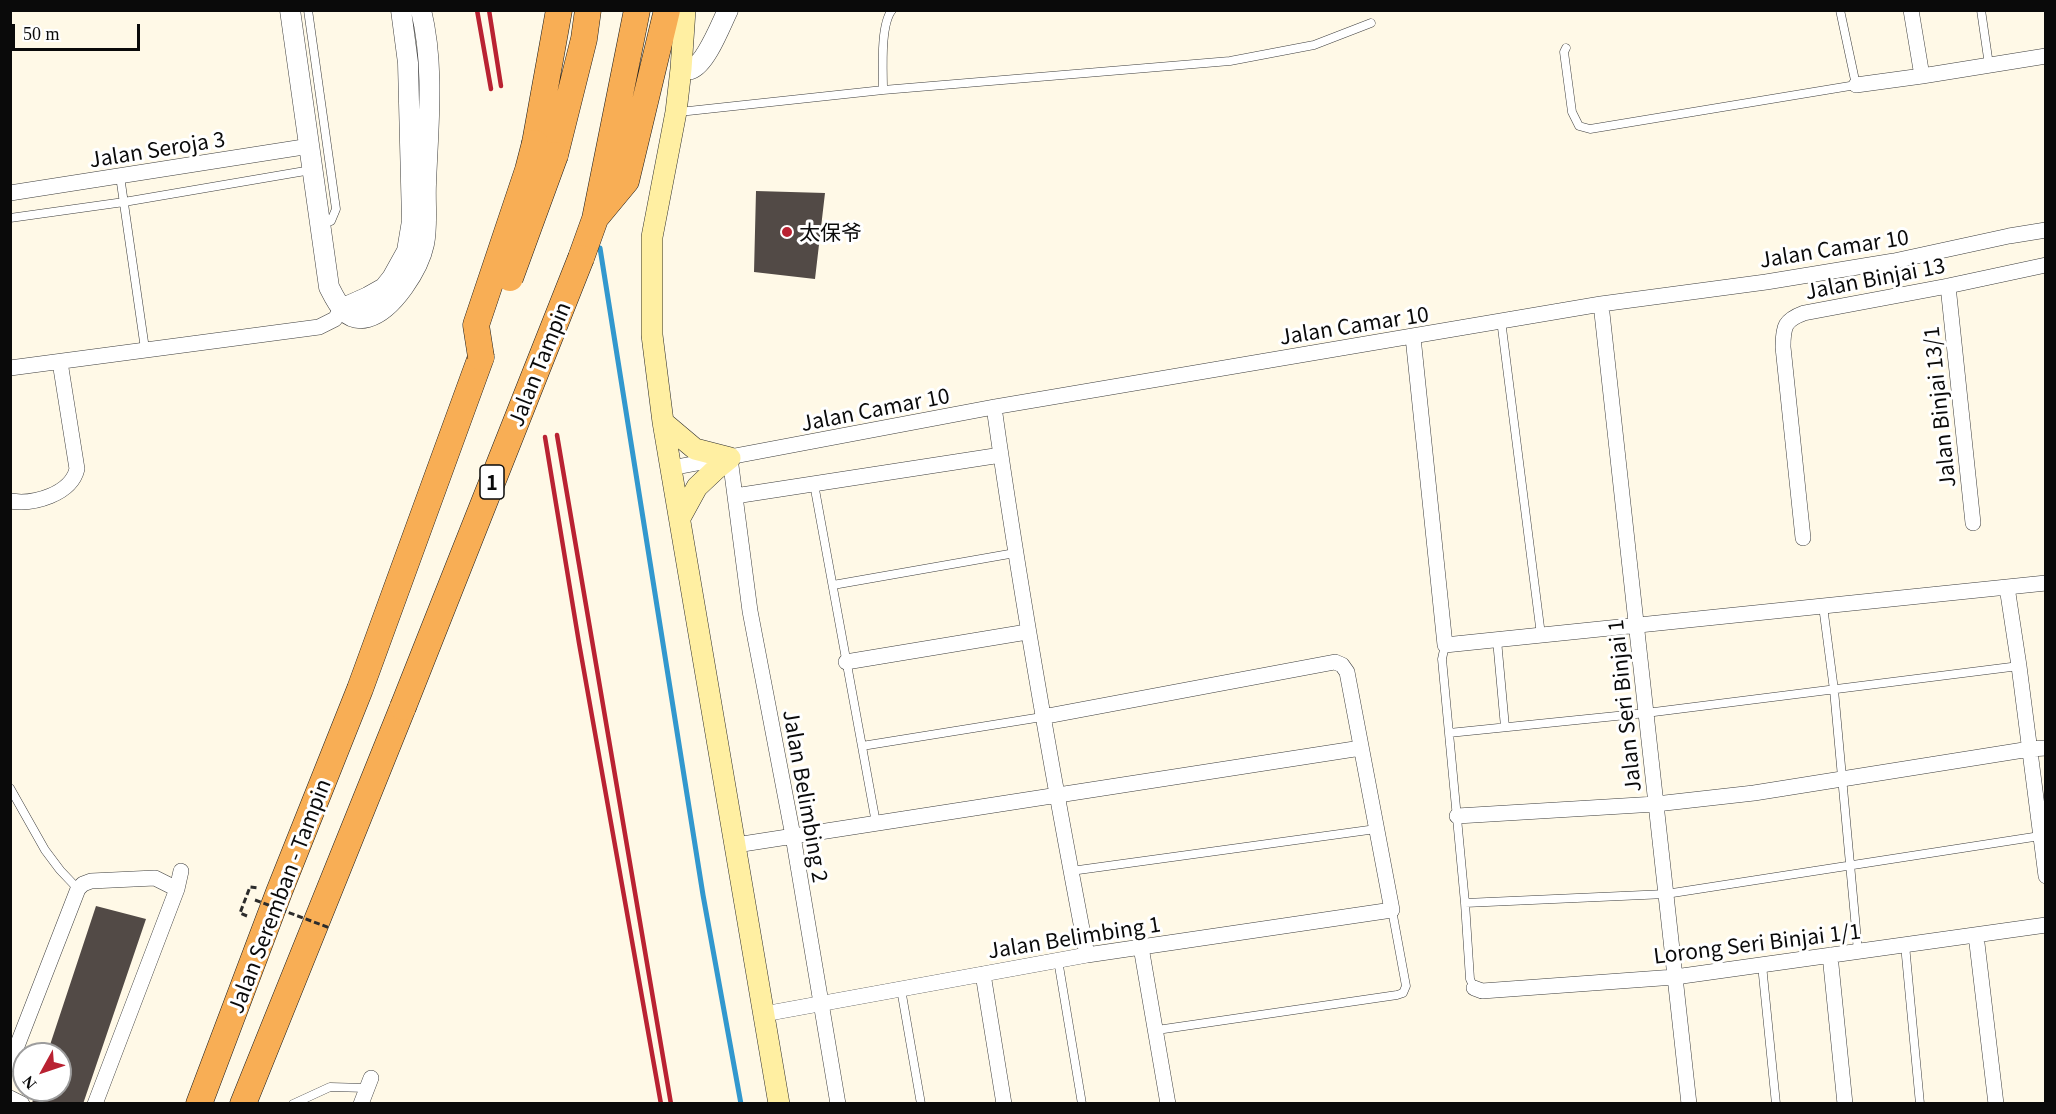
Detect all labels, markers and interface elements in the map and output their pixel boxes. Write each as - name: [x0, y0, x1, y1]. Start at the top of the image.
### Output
- scale bar: [15, 12, 142, 50]
- text: 50 m: [23, 24, 60, 44]
- street label: Jalan Seroja 3: [87, 126, 227, 172]
- place label: 太保爷: [799, 219, 862, 245]
- street label: Jalan Camar 10: [1757, 224, 1911, 272]
- marker: 太保爷: [780, 225, 794, 239]
- street label: Jalan Binjai 13: [1803, 252, 1947, 304]
- street label: Jalan Tampin: [503, 298, 575, 430]
- street label: Jalan Camar 10: [1277, 301, 1431, 349]
- street label: Jalan Binjai 13/1: [1918, 325, 1960, 489]
- street label: Jalan Camar 10: [798, 382, 952, 436]
- road number: 1: [480, 465, 504, 499]
- street label: Jalan Seri Binjai 1: [1602, 619, 1646, 793]
- street label: Jalan Belimbing 2: [778, 708, 834, 884]
- street label: Jalan Seremban - Tampin: [223, 775, 335, 1017]
- street label: Jalan Belimbing 1: [986, 911, 1162, 963]
- street label: Lorong Seri Binjai 1/1: [1652, 918, 1862, 968]
- north arrow: [12, 1042, 72, 1102]
- text: N: [19, 1073, 40, 1092]

